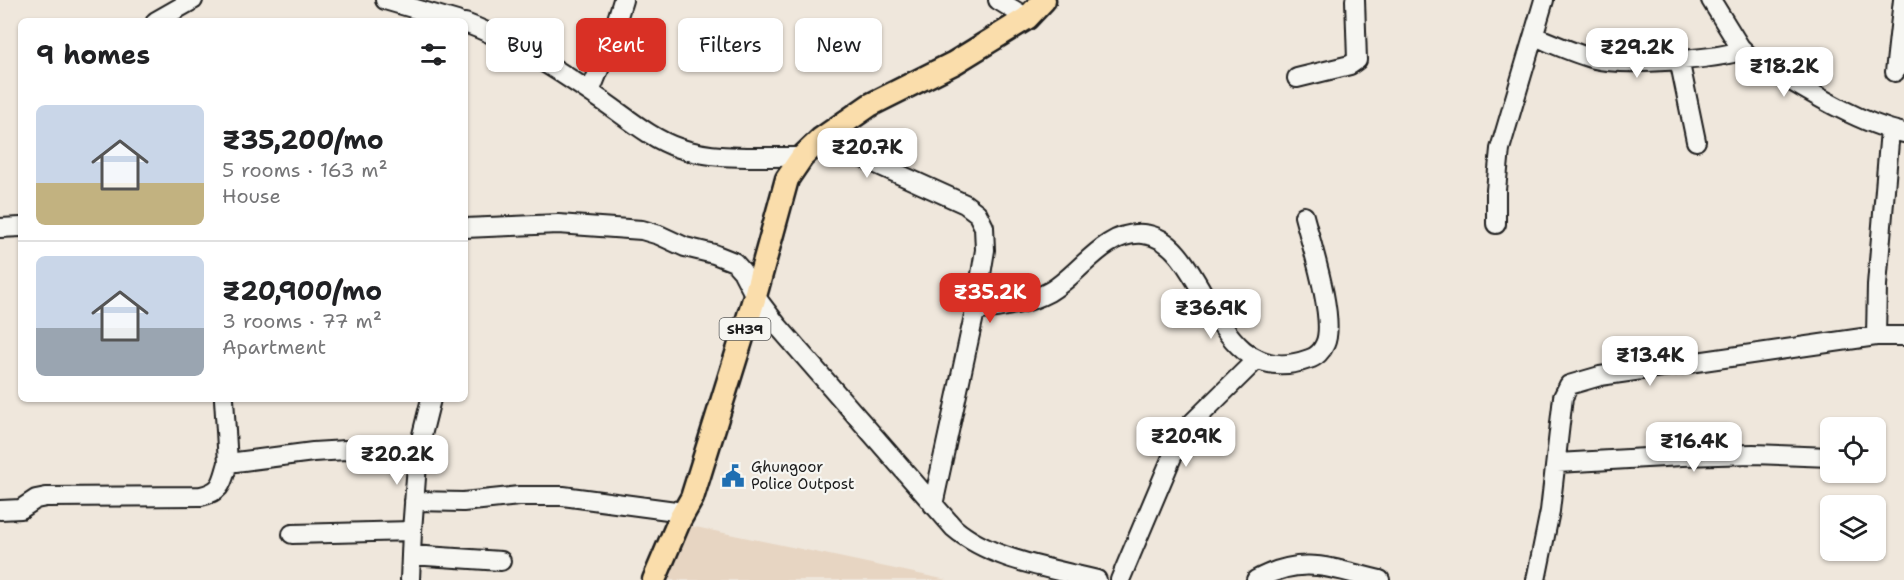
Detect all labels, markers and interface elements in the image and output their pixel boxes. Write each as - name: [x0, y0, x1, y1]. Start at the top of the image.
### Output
- chip: Buy: [486, 18, 564, 72]
- chip: Rent: [576, 18, 666, 72]
- chip: Filters: [678, 18, 783, 72]
- chip: New: [795, 18, 882, 72]
- pin: ₹29.2K: [1588, 28, 1686, 79]
- text: ₹29.2K: [1600, 34, 1674, 60]
- text: 9 homes: [36, 37, 150, 72]
- icon: filters: [417, 38, 450, 71]
- pin: ₹18.2K: [1735, 47, 1833, 98]
- text: ₹18.2K: [1749, 53, 1819, 79]
- text: ₹35,200/mo: [222, 122, 384, 157]
- pin: ₹20.7K: [818, 128, 916, 179]
- icon: home: [84, 129, 156, 201]
- text: ₹20.7K: [831, 134, 903, 160]
- text: 5 rooms · 163 m²: [222, 157, 388, 183]
- text: House: [222, 183, 281, 209]
- text: ₹20,900/mo: [222, 273, 382, 308]
- pin: ₹35.2K: [941, 273, 1039, 324]
- text: ₹35.2K: [954, 279, 1026, 305]
- icon: home: [84, 280, 156, 352]
- pin: ₹36.9K: [1162, 289, 1260, 340]
- text: ₹36.9K: [1175, 295, 1247, 321]
- text: 3 rooms · 77 m²: [222, 308, 382, 334]
- road number: SH39: [720, 318, 771, 340]
- text: Apartment: [222, 334, 326, 360]
- pin: ₹13.4K: [1601, 336, 1699, 387]
- text: ₹13.4K: [1616, 342, 1684, 368]
- pin: ₹20.9K: [1137, 417, 1235, 468]
- map controls: [1820, 417, 1886, 561]
- button: locate: [1820, 417, 1886, 483]
- pin: ₹16.4K: [1645, 422, 1743, 473]
- text: ₹20.9K: [1150, 423, 1222, 449]
- text: ₹16.4K: [1660, 428, 1728, 454]
- pin: ₹20.2K: [348, 435, 446, 486]
- text: ₹20.2K: [360, 441, 434, 467]
- place label: Ghungoor Police Outpost: [751, 457, 855, 494]
- public building icon: Ghungoor Police Outpost: [720, 463, 746, 489]
- button: layers: [1820, 495, 1886, 561]

